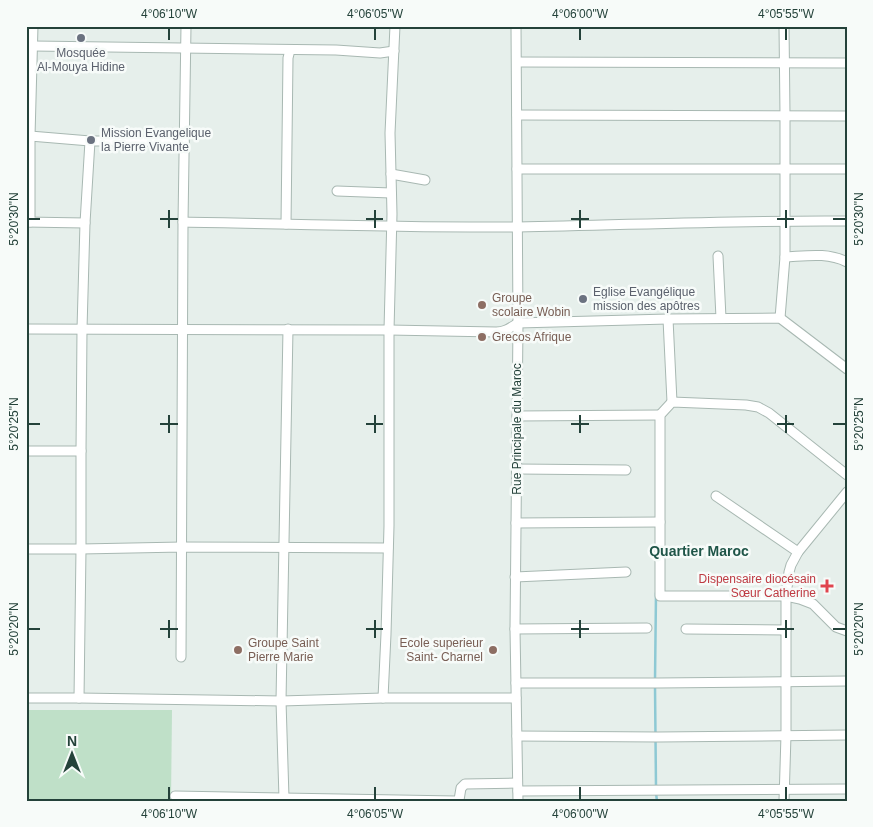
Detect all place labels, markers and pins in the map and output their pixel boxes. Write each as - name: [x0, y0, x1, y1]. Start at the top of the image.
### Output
- marker: Mosquée Al-Mouya Hidine: [75, 32, 87, 44]
- place label: Mosquée Al-Mouya Hidine: [37, 46, 125, 74]
- place label: Mission Evangelique la Pierre Vivante: [101, 126, 211, 154]
- marker: Mission Evangelique la Pierre Vivante: [85, 134, 97, 146]
- place label: Eglise Evangélique mission des apôtres: [593, 285, 700, 313]
- place label: Groupe scolaire Wobin: [492, 291, 570, 319]
- marker: Eglise Evangélique mission des apôtres: [577, 293, 589, 305]
- marker: Groupe scolaire Wobin: [476, 299, 488, 311]
- place label: Grecos Afrique: [492, 330, 572, 344]
- marker: Grecos Afrique: [476, 331, 488, 343]
- place label: Dispensaire diocésain Sœur Catherine: [699, 572, 816, 600]
- marker: Dispensaire diocésain Sœur Catherine: [820, 579, 834, 593]
- place label: Groupe Saint Pierre Marie: [248, 636, 319, 664]
- place label: Ecole superieur Saint- Charnel: [400, 636, 483, 664]
- marker: Groupe Saint Pierre Marie: [232, 644, 244, 656]
- marker: Ecole superieur Saint- Charnel: [487, 644, 499, 656]

